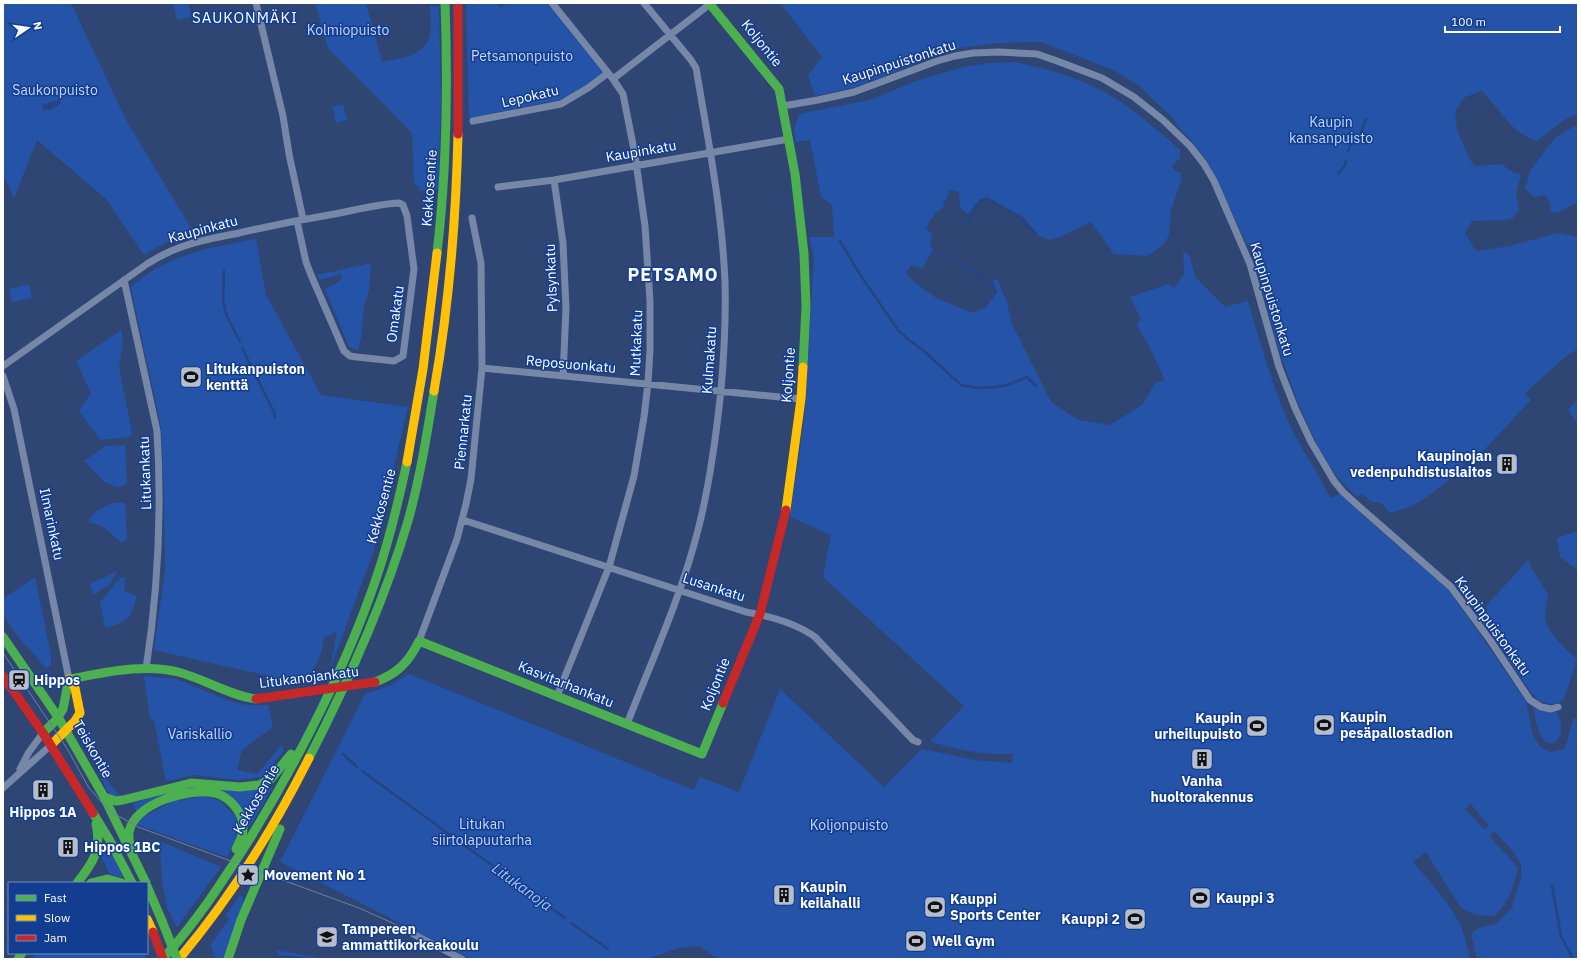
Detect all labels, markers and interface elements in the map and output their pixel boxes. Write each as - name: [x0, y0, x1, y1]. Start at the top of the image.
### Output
- north arrow: [8, 8, 48, 48]
- district label: SAUKONMÄKI: [192, 8, 298, 27]
- scale bar: [1445, 8, 1560, 34]
- text: 100 m: [1451, 14, 1486, 29]
- street label: Koljontie: [738, 16, 787, 70]
- text: N: [30, 20, 45, 31]
- park label: Kolmiopuisto: [307, 21, 390, 39]
- street label: Kaupinpuistonkatu: [840, 35, 958, 89]
- park label: Petsamonpuisto: [471, 47, 573, 65]
- park label: Saukonpuisto: [12, 81, 98, 99]
- street label: Lepokatu: [500, 81, 560, 111]
- park label: Kaupin kansanpuisto: [1289, 113, 1373, 147]
- street label: Kaupinkatu: [604, 136, 678, 166]
- street label: Kekkosentie: [417, 149, 441, 227]
- street label: Kaupinkatu: [166, 211, 240, 247]
- street label: Kaupinpuistonkatu: [1246, 240, 1298, 358]
- street label: Pylsynkatu: [541, 243, 561, 313]
- district label: PETSAMO: [627, 263, 719, 286]
- street label: Omakatu: [382, 284, 408, 344]
- street label: Mutkakatu: [626, 309, 646, 377]
- street label: Kulmakatu: [698, 326, 720, 394]
- street label: Koljontie: [777, 346, 799, 403]
- street label: Reposuonkatu: [525, 351, 617, 377]
- place label: Litukanpuiston kenttä: [206, 360, 305, 394]
- sports icon: Litukanpuiston kenttä: [178, 364, 204, 390]
- street label: Piennarkatu: [450, 393, 476, 471]
- street label: Litukankatu: [135, 436, 155, 510]
- place label: Kaupinojan vedenpuhdistuslaitos: [1350, 447, 1492, 481]
- building icon: Kaupinojan vedenpuhdistuslaitos: [1494, 451, 1520, 477]
- street label: Kekkosentie: [362, 466, 400, 546]
- street label: Ilmarinkatu: [36, 486, 68, 562]
- street label: Lusankatu: [680, 568, 748, 606]
- street label: Kaupinpuistonkatu: [1451, 573, 1535, 679]
- street label: Koljontie: [696, 655, 734, 713]
- street label: Kasvitarhankatu: [515, 657, 617, 711]
- street label: Litukanojankatu: [258, 662, 360, 692]
- station icon: Hippos: [6, 667, 32, 693]
- place label: Hippos: [34, 671, 80, 689]
- place label: Kaupin pesäpallostadion: [1340, 708, 1453, 742]
- place label: Kaupin urheilupuisto: [1154, 709, 1242, 743]
- sports icon: Kaupin pesäpallostadion: [1311, 712, 1337, 738]
- sports icon: Kaupin urheilupuisto: [1244, 713, 1270, 739]
- street label: Teiskontie: [69, 717, 117, 782]
- park label: Variskallio: [168, 725, 233, 743]
- building icon: Vanha huoltorakennus: [1189, 746, 1215, 772]
- street label: Kekkosentie: [229, 761, 283, 837]
- place label: Vanha huoltorakennus: [1150, 772, 1254, 806]
- building icon: Hippos 1A: [30, 777, 56, 803]
- place label: Hippos 1A: [9, 803, 77, 821]
- park label: Litukan siirtolapuutarha: [432, 815, 533, 849]
- park label: Koljonpuisto: [810, 816, 888, 834]
- building icon: Hippos 1BC: [55, 834, 81, 860]
- place label: Hippos 1BC: [84, 838, 160, 856]
- water label: Litukanoja: [488, 858, 556, 915]
- place icon: Movement No 1: [235, 862, 261, 888]
- place label: Movement No 1: [264, 866, 366, 884]
- place label: Kaupin keilahalli: [800, 878, 860, 912]
- legend: [8, 882, 148, 954]
- building icon: Kaupin keilahalli: [771, 882, 797, 908]
- sports icon: Kauppi 3: [1187, 885, 1213, 911]
- place label: Kauppi 3: [1216, 889, 1275, 907]
- text: Fast: [44, 890, 67, 905]
- place label: Kauppi Sports Center: [950, 890, 1041, 924]
- sports icon: Kauppi Sports Center: [922, 894, 948, 920]
- sports icon: Kauppi 2: [1122, 906, 1148, 932]
- text: Slow: [44, 910, 70, 925]
- place label: Kauppi 2: [1061, 910, 1120, 928]
- place label: Tampereen ammattikorkeakoulu: [342, 920, 479, 954]
- school or university icon: Tampereen ammattikorkeakoulu: [314, 924, 340, 950]
- sports icon: Well Gym: [903, 928, 929, 954]
- text: Jam: [44, 930, 67, 945]
- place label: Well Gym: [932, 932, 995, 950]

